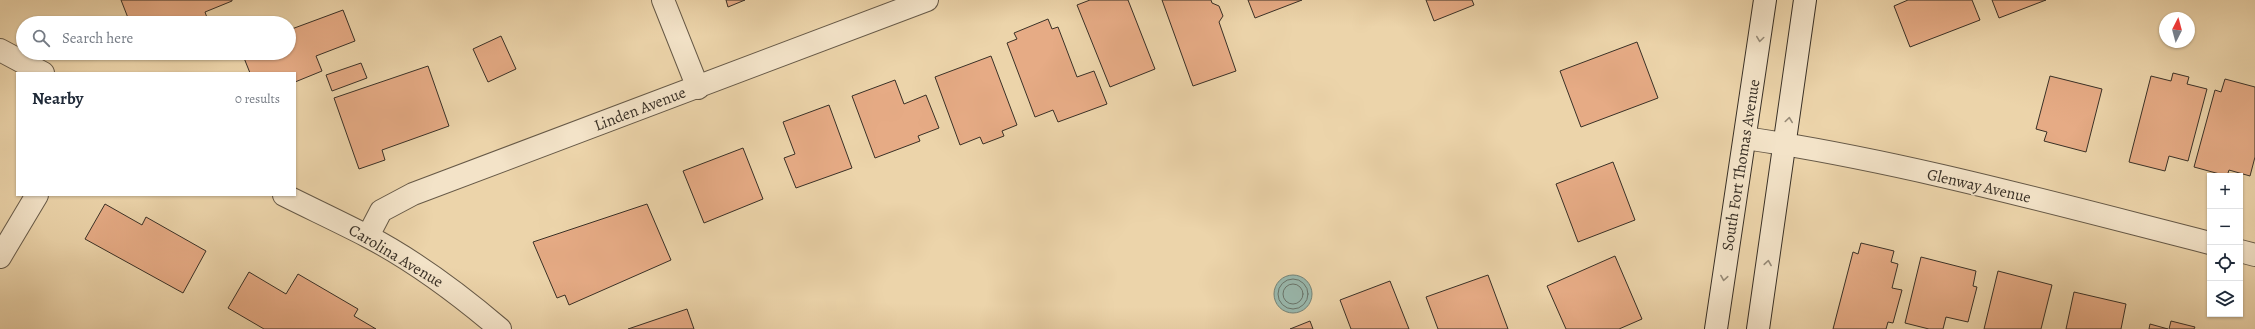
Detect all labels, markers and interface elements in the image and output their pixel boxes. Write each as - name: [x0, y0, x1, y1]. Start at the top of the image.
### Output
- north arrow: [2159, 12, 2195, 48]
- search box: [16, 16, 296, 60]
- icon: search: [30, 27, 52, 49]
- text: Search here: [62, 28, 133, 48]
- one-way arrow: [1756, 36, 1765, 42]
- street label: South Fort Thomas Avenue: [1717, 78, 1765, 252]
- street label: Linden Avenue: [591, 81, 689, 137]
- text: Nearby: [32, 87, 83, 110]
- text: 0 results: [235, 90, 280, 107]
- one-way arrow: [1785, 117, 1794, 123]
- street label: Glenway Avenue: [1925, 163, 2033, 209]
- map controls: [2207, 173, 2243, 317]
- button: +: [2207, 173, 2243, 209]
- button: −: [2207, 209, 2243, 245]
- street label: Carolina Avenue: [345, 219, 447, 293]
- button: locate: [2207, 245, 2243, 281]
- one-way arrow: [1763, 260, 1772, 266]
- one-way arrow: [1720, 275, 1729, 281]
- button: layers: [2207, 281, 2243, 317]

